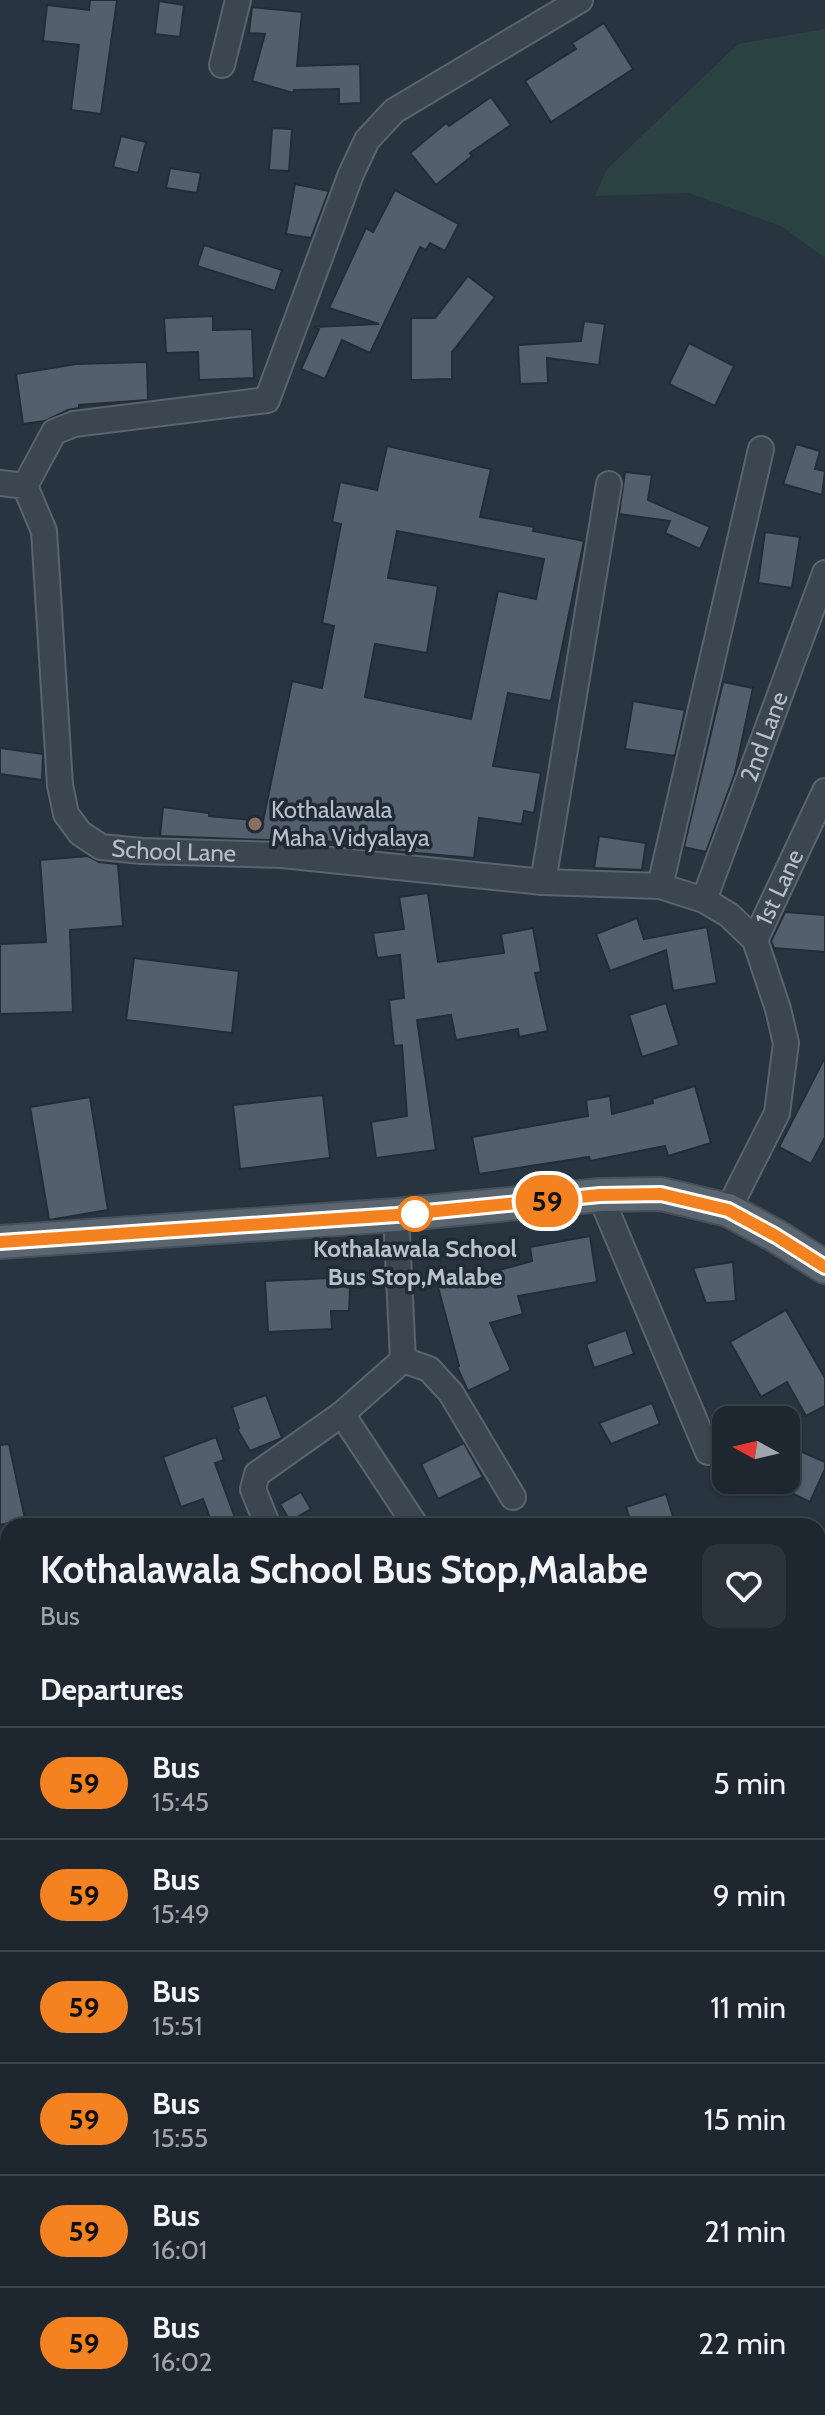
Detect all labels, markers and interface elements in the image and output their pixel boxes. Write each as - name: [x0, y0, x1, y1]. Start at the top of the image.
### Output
- street label: 2nd Lane: [734, 688, 794, 786]
- place label: Kothalawala Maha Vidyalaya: [271, 795, 430, 852]
- marker: Kothalawala Maha Vidyalaya: [246, 815, 264, 833]
- street label: School Lane: [110, 833, 237, 868]
- street label: 1st Lane: [749, 845, 809, 930]
- line badge: 59: [511, 1175, 583, 1227]
- text: 59: [532, 1184, 562, 1218]
- marker: Kothalawala School Bus Stop,Malabe: [398, 1197, 432, 1231]
- place label: Kothalawala School Bus Stop,Malabe: [313, 1234, 517, 1291]
- north arrow: [712, 1406, 800, 1494]
- map controls: [712, 1406, 800, 1494]
- button: heart: [702, 1544, 786, 1628]
- text: Kothalawala School Bus Stop,Malabe: [40, 1546, 648, 1593]
- text: Bus: [40, 1600, 80, 1632]
- text: Departures: [40, 1671, 184, 1708]
- text: Bus: [152, 1749, 200, 1786]
- text: 5 min: [714, 1765, 786, 1802]
- text: 59: [69, 1766, 99, 1800]
- text: 15:45: [152, 1786, 209, 1818]
- text: Bus: [152, 1861, 200, 1898]
- text: 9 min: [713, 1877, 786, 1914]
- text: 59: [69, 1878, 99, 1912]
- text: 15:49: [152, 1898, 210, 1930]
- text: Bus: [152, 1973, 200, 2010]
- text: 11 min: [710, 1989, 786, 2026]
- text: 59: [69, 1990, 99, 2024]
- text: 15:51: [152, 2010, 203, 2042]
- text: Bus: [152, 2085, 200, 2122]
- text: 15 min: [704, 2101, 786, 2138]
- text: 59: [69, 2102, 99, 2136]
- text: 15:55: [152, 2122, 208, 2154]
- text: Bus: [152, 2197, 200, 2234]
- text: 21 min: [704, 2213, 786, 2250]
- text: 59: [69, 2214, 99, 2248]
- text: 16:01: [152, 2234, 207, 2266]
- text: Bus: [152, 2309, 200, 2346]
- text: 22 min: [698, 2325, 786, 2362]
- text: 59: [69, 2326, 99, 2360]
- text: 16:02: [152, 2346, 212, 2378]

